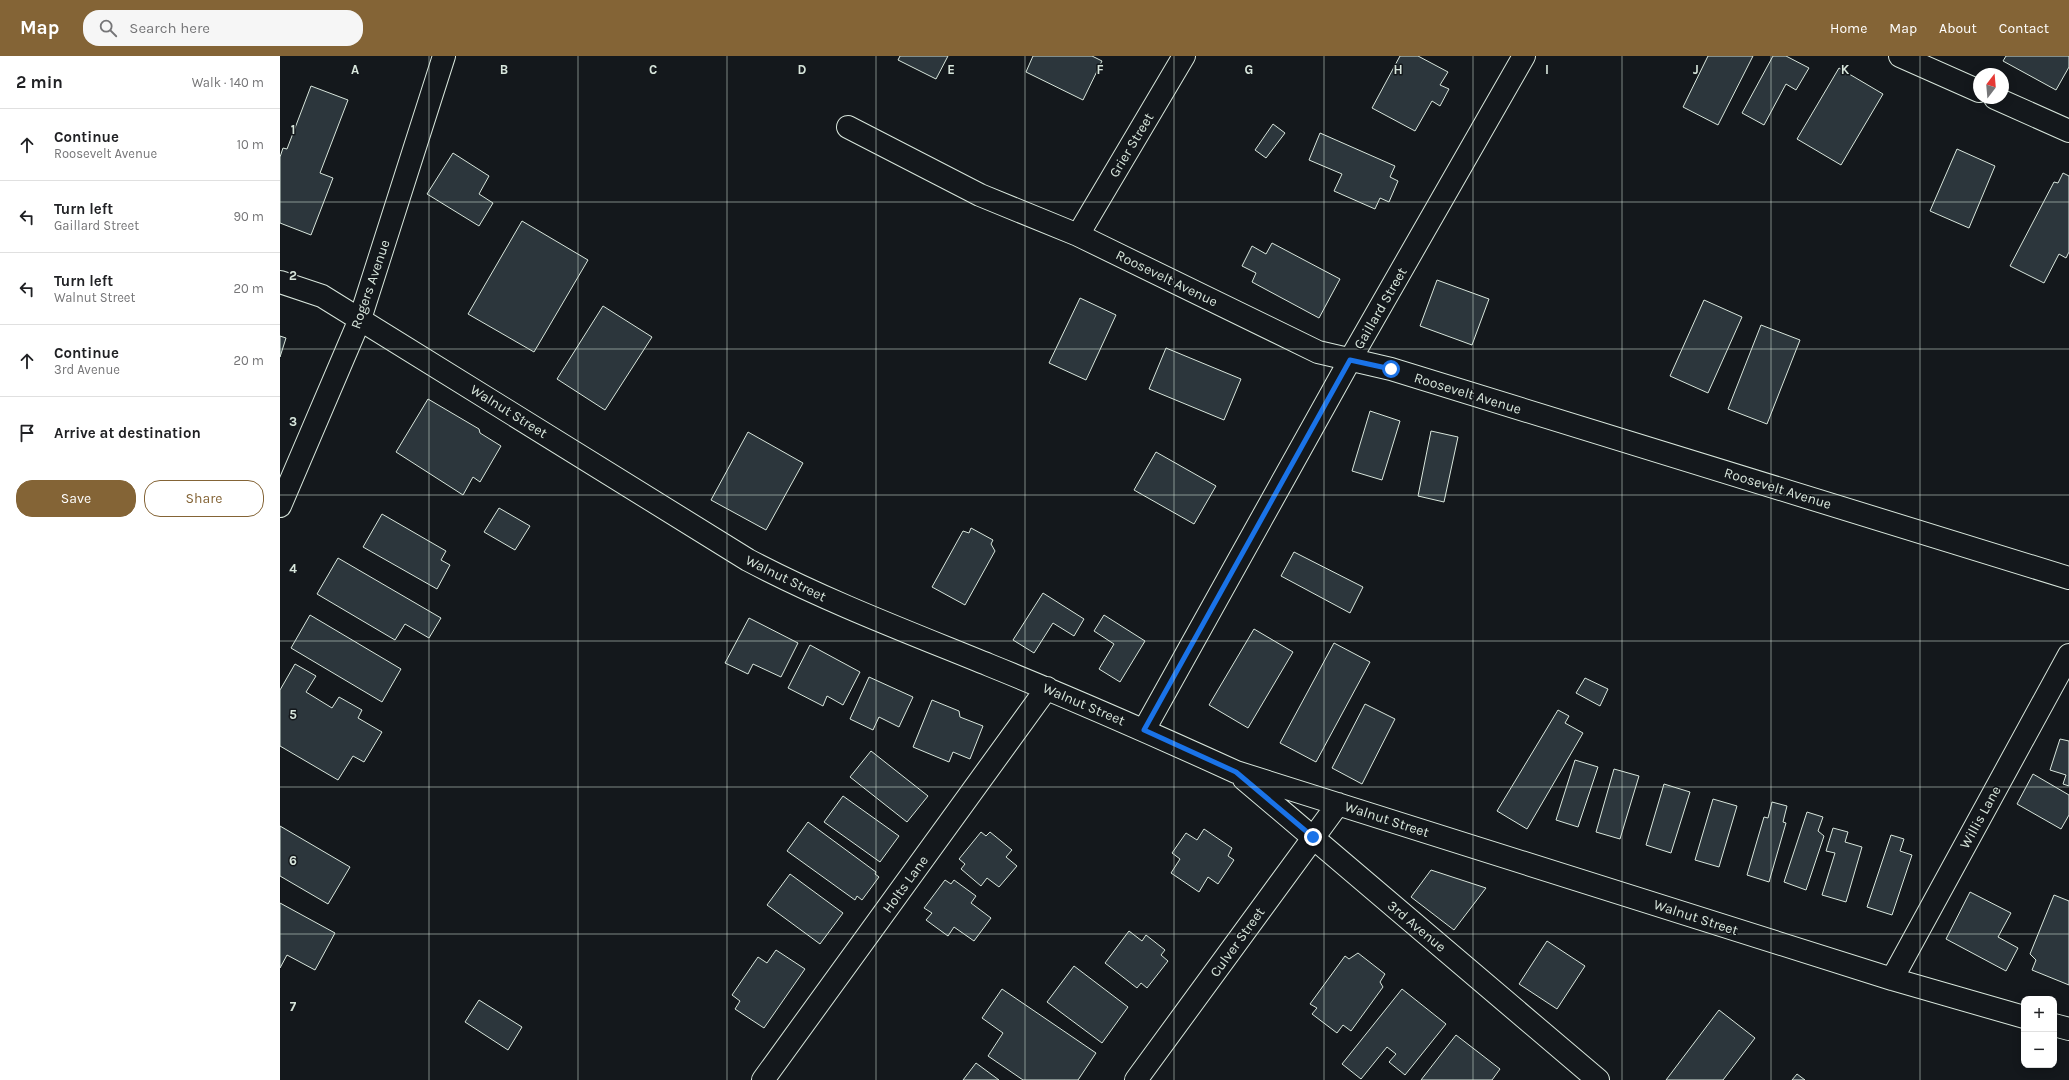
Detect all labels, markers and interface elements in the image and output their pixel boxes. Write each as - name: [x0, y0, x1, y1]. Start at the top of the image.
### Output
- search box: [83, 10, 363, 46]
- text: Map: [20, 17, 59, 39]
- icon: search: [97, 17, 119, 39]
- text: Search here: [129, 19, 210, 37]
- text: Home: [1830, 20, 1867, 37]
- text: Map: [1889, 20, 1917, 37]
- text: About: [1939, 20, 1977, 37]
- text: Contact: [1999, 20, 2049, 37]
- text: A: [351, 62, 359, 77]
- text: B: [500, 62, 508, 77]
- text: C: [649, 62, 657, 77]
- text: D: [798, 62, 807, 77]
- text: E: [947, 62, 955, 77]
- text: F: [1096, 62, 1104, 77]
- text: G: [1245, 62, 1253, 77]
- text: H: [1393, 62, 1403, 77]
- text: I: [1545, 62, 1549, 77]
- text: J: [1693, 62, 1699, 77]
- text: K: [1841, 62, 1850, 77]
- north arrow: [1973, 68, 2009, 104]
- text: 2 min: [16, 72, 63, 92]
- text: Walk · 140 m: [192, 75, 264, 90]
- street label: Grier Street: [1106, 110, 1157, 181]
- text: 1: [291, 122, 295, 137]
- text: Continue: [54, 128, 119, 146]
- icon: ahead: [16, 134, 38, 156]
- text: 10 m: [237, 137, 264, 152]
- text: Roosevelt Avenue: [54, 146, 157, 161]
- text: Turn left: [54, 200, 113, 218]
- icon: left: [16, 206, 38, 228]
- text: 90 m: [233, 209, 264, 224]
- text: Gaillard Street: [54, 218, 139, 233]
- street label: Rogers Avenue: [347, 237, 394, 331]
- street label: Roosevelt Avenue: [1113, 246, 1220, 310]
- street label: Gaillard Street: [1350, 264, 1411, 352]
- text: 2: [289, 268, 297, 283]
- text: Turn left: [54, 272, 113, 290]
- icon: left: [16, 278, 38, 300]
- text: 20 m: [234, 281, 264, 296]
- text: Walnut Street: [54, 290, 135, 305]
- text: Continue: [54, 344, 119, 362]
- icon: ahead: [16, 350, 38, 372]
- text: 20 m: [234, 353, 264, 368]
- route start: [1382, 360, 1400, 378]
- text: 3rd Avenue: [54, 362, 120, 377]
- street label: Roosevelt Avenue: [1412, 369, 1524, 418]
- street label: Walnut Street: [467, 381, 550, 442]
- text: 3: [289, 414, 297, 429]
- icon: arrive: [16, 422, 38, 444]
- text: Arrive at destination: [54, 424, 201, 442]
- street label: Roosevelt Avenue: [1722, 464, 1834, 513]
- button: Save: [16, 480, 136, 517]
- button: Share: [144, 480, 264, 517]
- street label: Walnut Street: [743, 552, 829, 605]
- text: 4: [289, 561, 297, 576]
- street label: Walnut Street: [1040, 680, 1127, 729]
- text: 5: [289, 707, 297, 722]
- street label: Willis Lane: [1956, 783, 2005, 852]
- street label: Walnut Street: [1343, 798, 1431, 841]
- route end: [1304, 828, 1322, 846]
- street label: Holts Lane: [879, 852, 932, 916]
- text: 6: [289, 853, 297, 868]
- street label: Walnut Street: [1652, 896, 1740, 939]
- street label: 3rd Avenue: [1384, 897, 1449, 956]
- street label: Culver Street: [1206, 904, 1268, 980]
- map controls: [2021, 996, 2057, 1068]
- button: +: [2021, 996, 2057, 1032]
- text: 7: [290, 999, 297, 1014]
- button: −: [2021, 1032, 2057, 1068]

